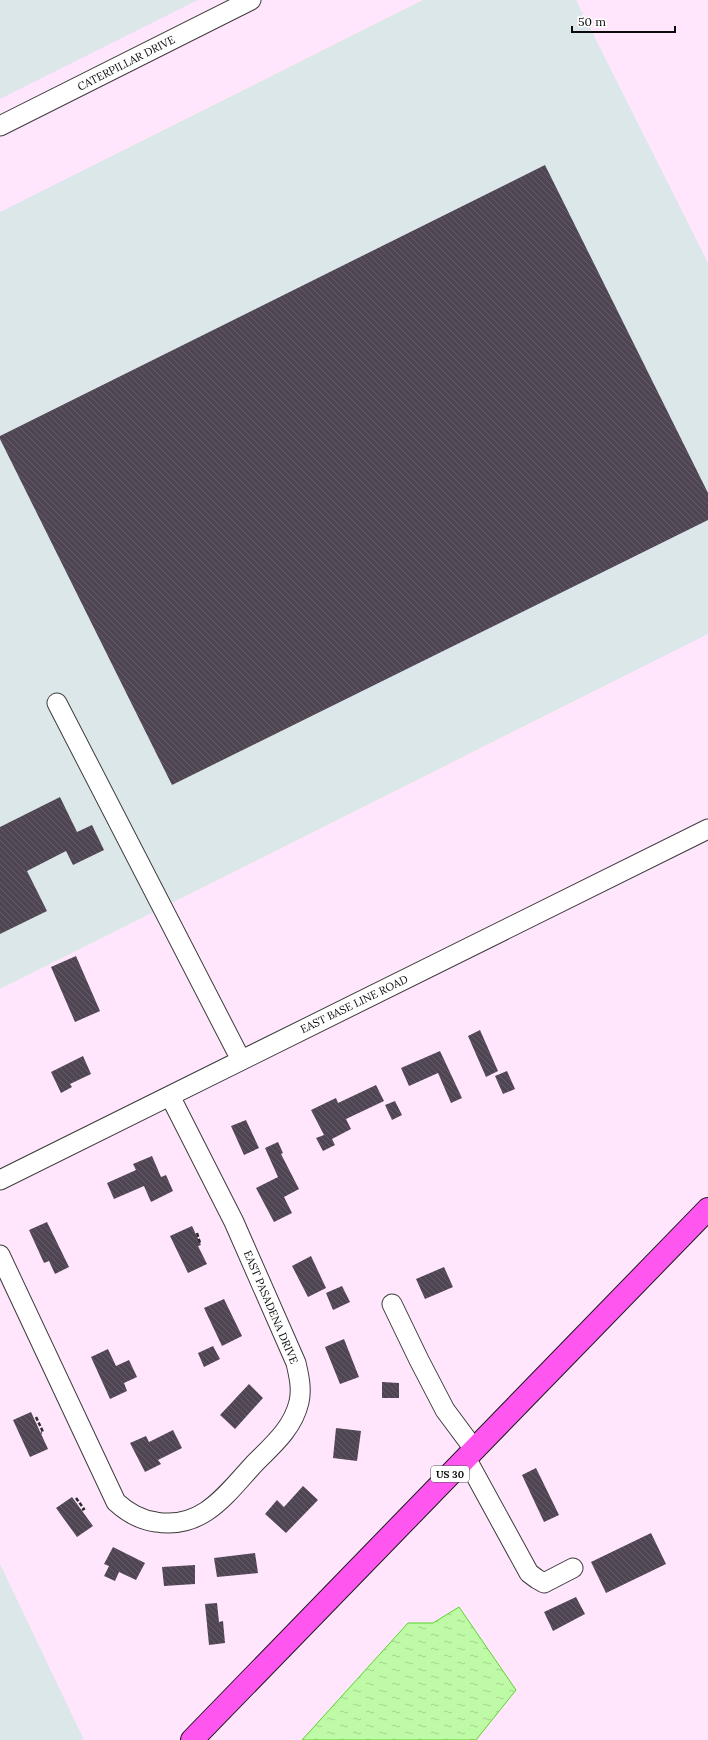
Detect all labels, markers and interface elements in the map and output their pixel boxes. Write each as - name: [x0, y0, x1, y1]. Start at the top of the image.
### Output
- scale bar: [572, 8, 675, 34]
- text: 50 m: [578, 14, 606, 29]
- street label: CATERPILLAR DRIVE: [75, 32, 177, 94]
- street label: EAST BASE LINE ROAD: [298, 972, 410, 1036]
- street label: EAST PASADENA DRIVE: [241, 1248, 301, 1366]
- road number: US 30: [431, 1466, 469, 1482]

